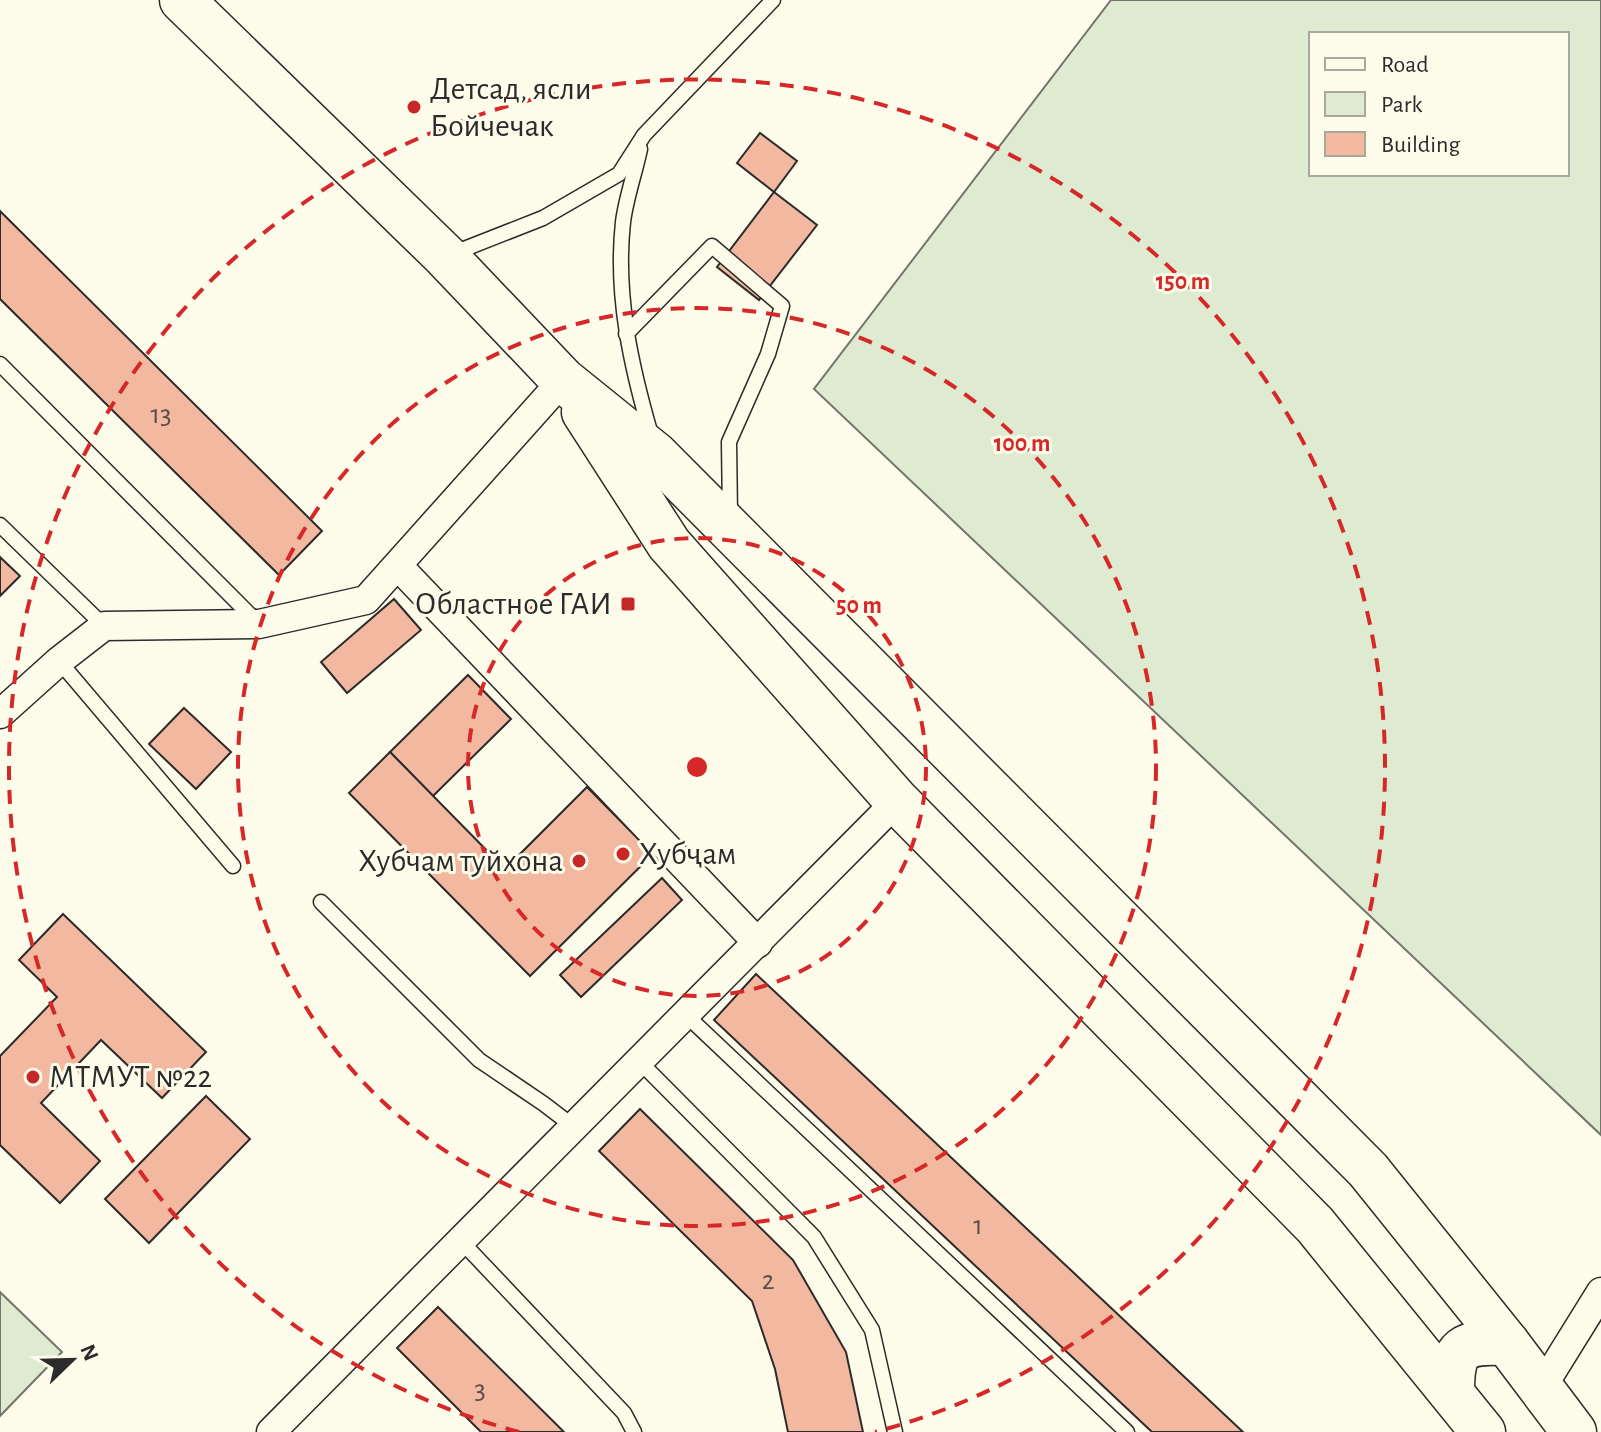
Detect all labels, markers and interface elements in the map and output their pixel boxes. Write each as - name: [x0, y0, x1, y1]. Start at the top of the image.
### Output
- legend: [1309, 32, 1569, 176]
- text: Road: [1381, 53, 1429, 77]
- place label: Детсад, ясли Бойчечак: [430, 73, 592, 142]
- text: Park: [1381, 93, 1422, 117]
- marker: Детсад, ясли Бойчечак: [405, 98, 423, 116]
- text: Building: [1381, 133, 1460, 157]
- text: 150 m: [1156, 270, 1210, 294]
- house number: 13: [150, 401, 172, 429]
- text: 100 m: [994, 432, 1050, 456]
- place label: Областное ГАИ: [415, 588, 612, 620]
- text: 50 m: [836, 594, 882, 618]
- marker: Областное ГАИ: [619, 595, 637, 613]
- centre of rings: [683, 753, 711, 781]
- place label: Хубҷам: [639, 838, 736, 870]
- place label: Хубчам туйхона: [358, 845, 563, 877]
- marker: Хубҷам: [614, 845, 632, 863]
- marker: Хубчам туйхона: [570, 852, 588, 870]
- place label: МТМУТ №22: [49, 1061, 212, 1093]
- marker: МТМУТ №22: [24, 1068, 42, 1086]
- house number: 1: [973, 1212, 983, 1240]
- house number: 2: [762, 1267, 774, 1295]
- north arrow: [32, 1320, 112, 1400]
- text: N: [76, 1341, 103, 1364]
- house number: 3: [474, 1376, 486, 1404]

